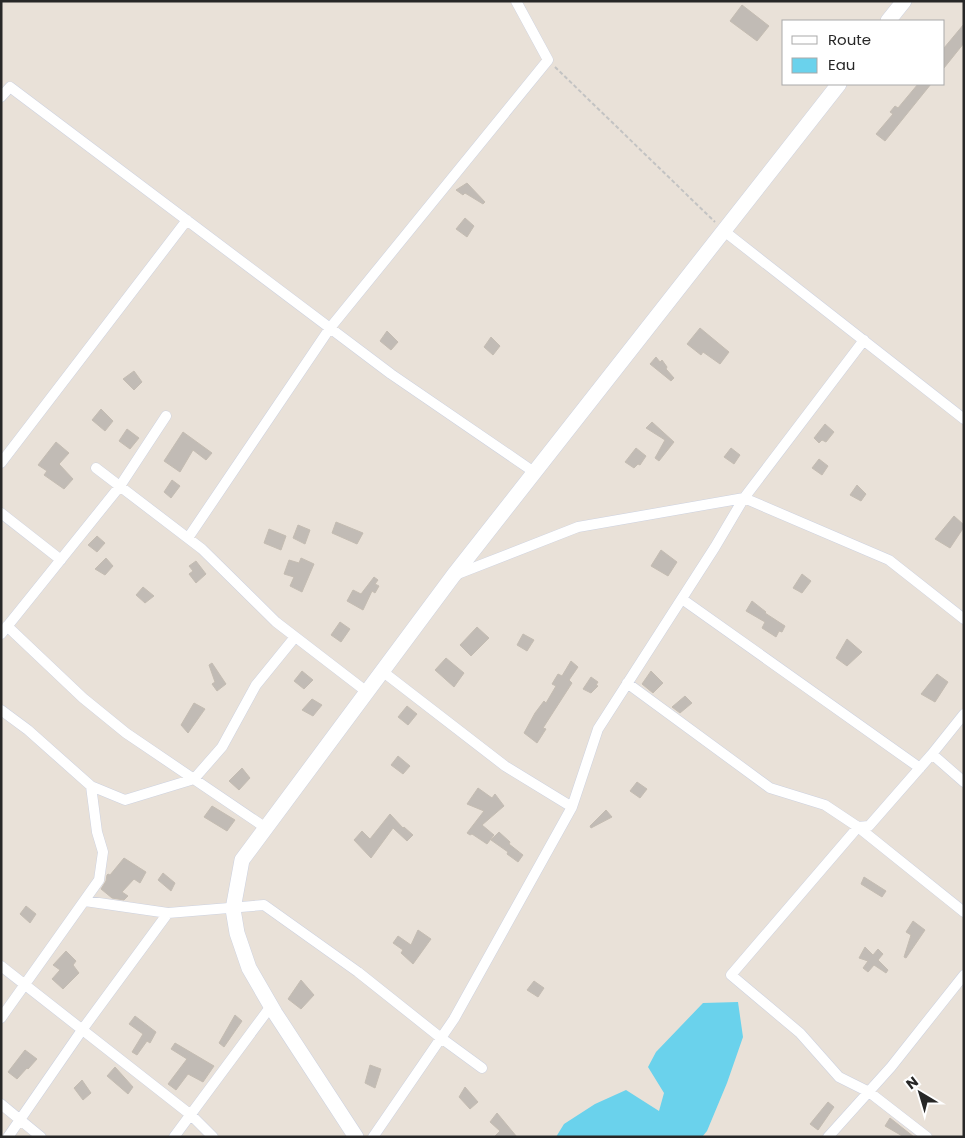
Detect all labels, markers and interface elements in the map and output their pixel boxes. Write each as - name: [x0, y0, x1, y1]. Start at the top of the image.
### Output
- legend: [782, 20, 945, 85]
- text: Route: [828, 29, 871, 50]
- text: Eau: [828, 54, 855, 75]
- north arrow: [895, 1068, 945, 1118]
- text: N: [902, 1072, 922, 1094]

